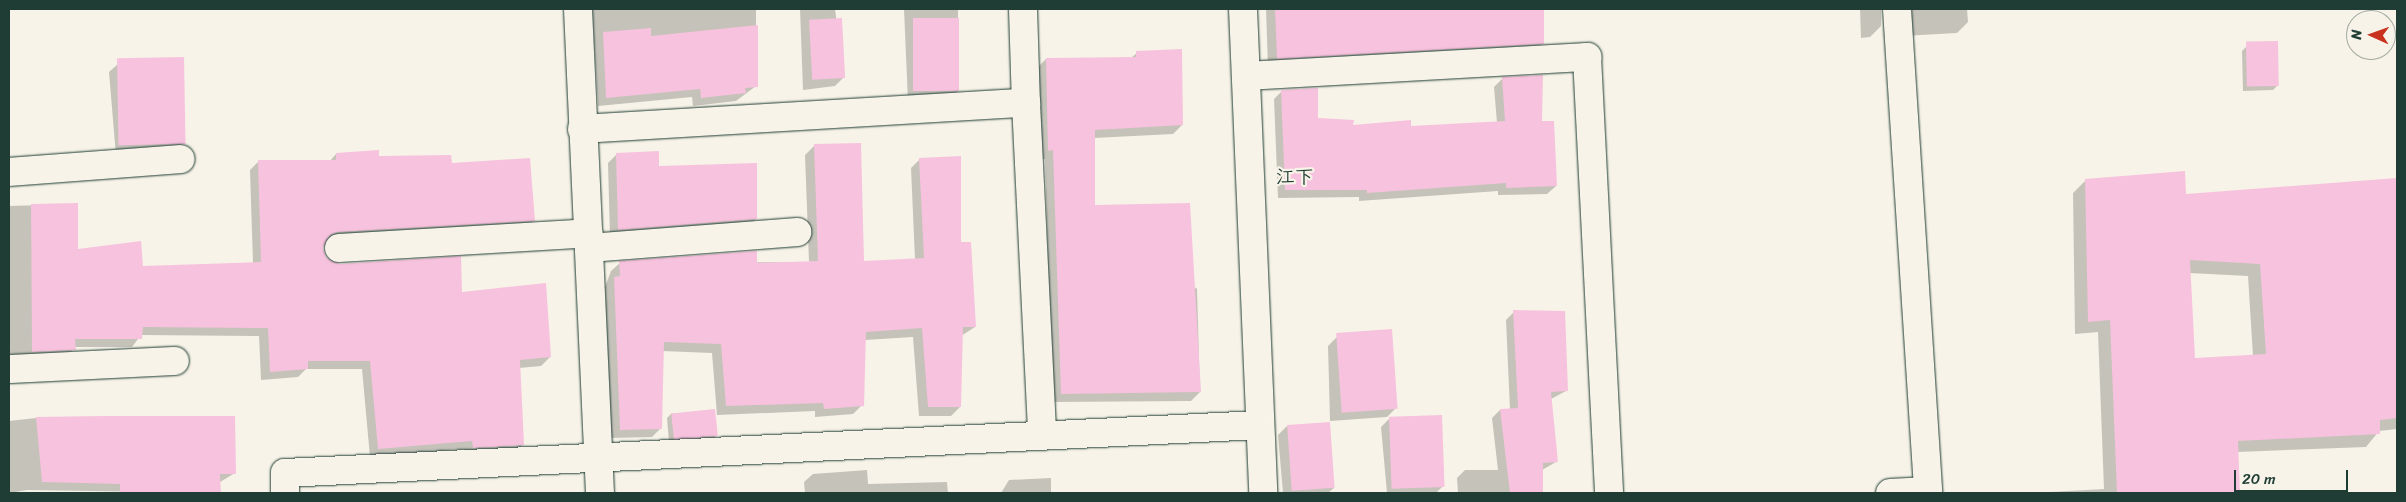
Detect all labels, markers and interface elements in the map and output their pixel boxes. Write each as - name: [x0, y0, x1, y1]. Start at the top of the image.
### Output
- north arrow: [2346, 10, 2396, 60]
- text: N: [2344, 29, 2369, 40]
- district label: 江下: [1276, 166, 1314, 188]
- scale bar: [2236, 460, 2350, 492]
- text: 20 m: [2242, 466, 2276, 492]

